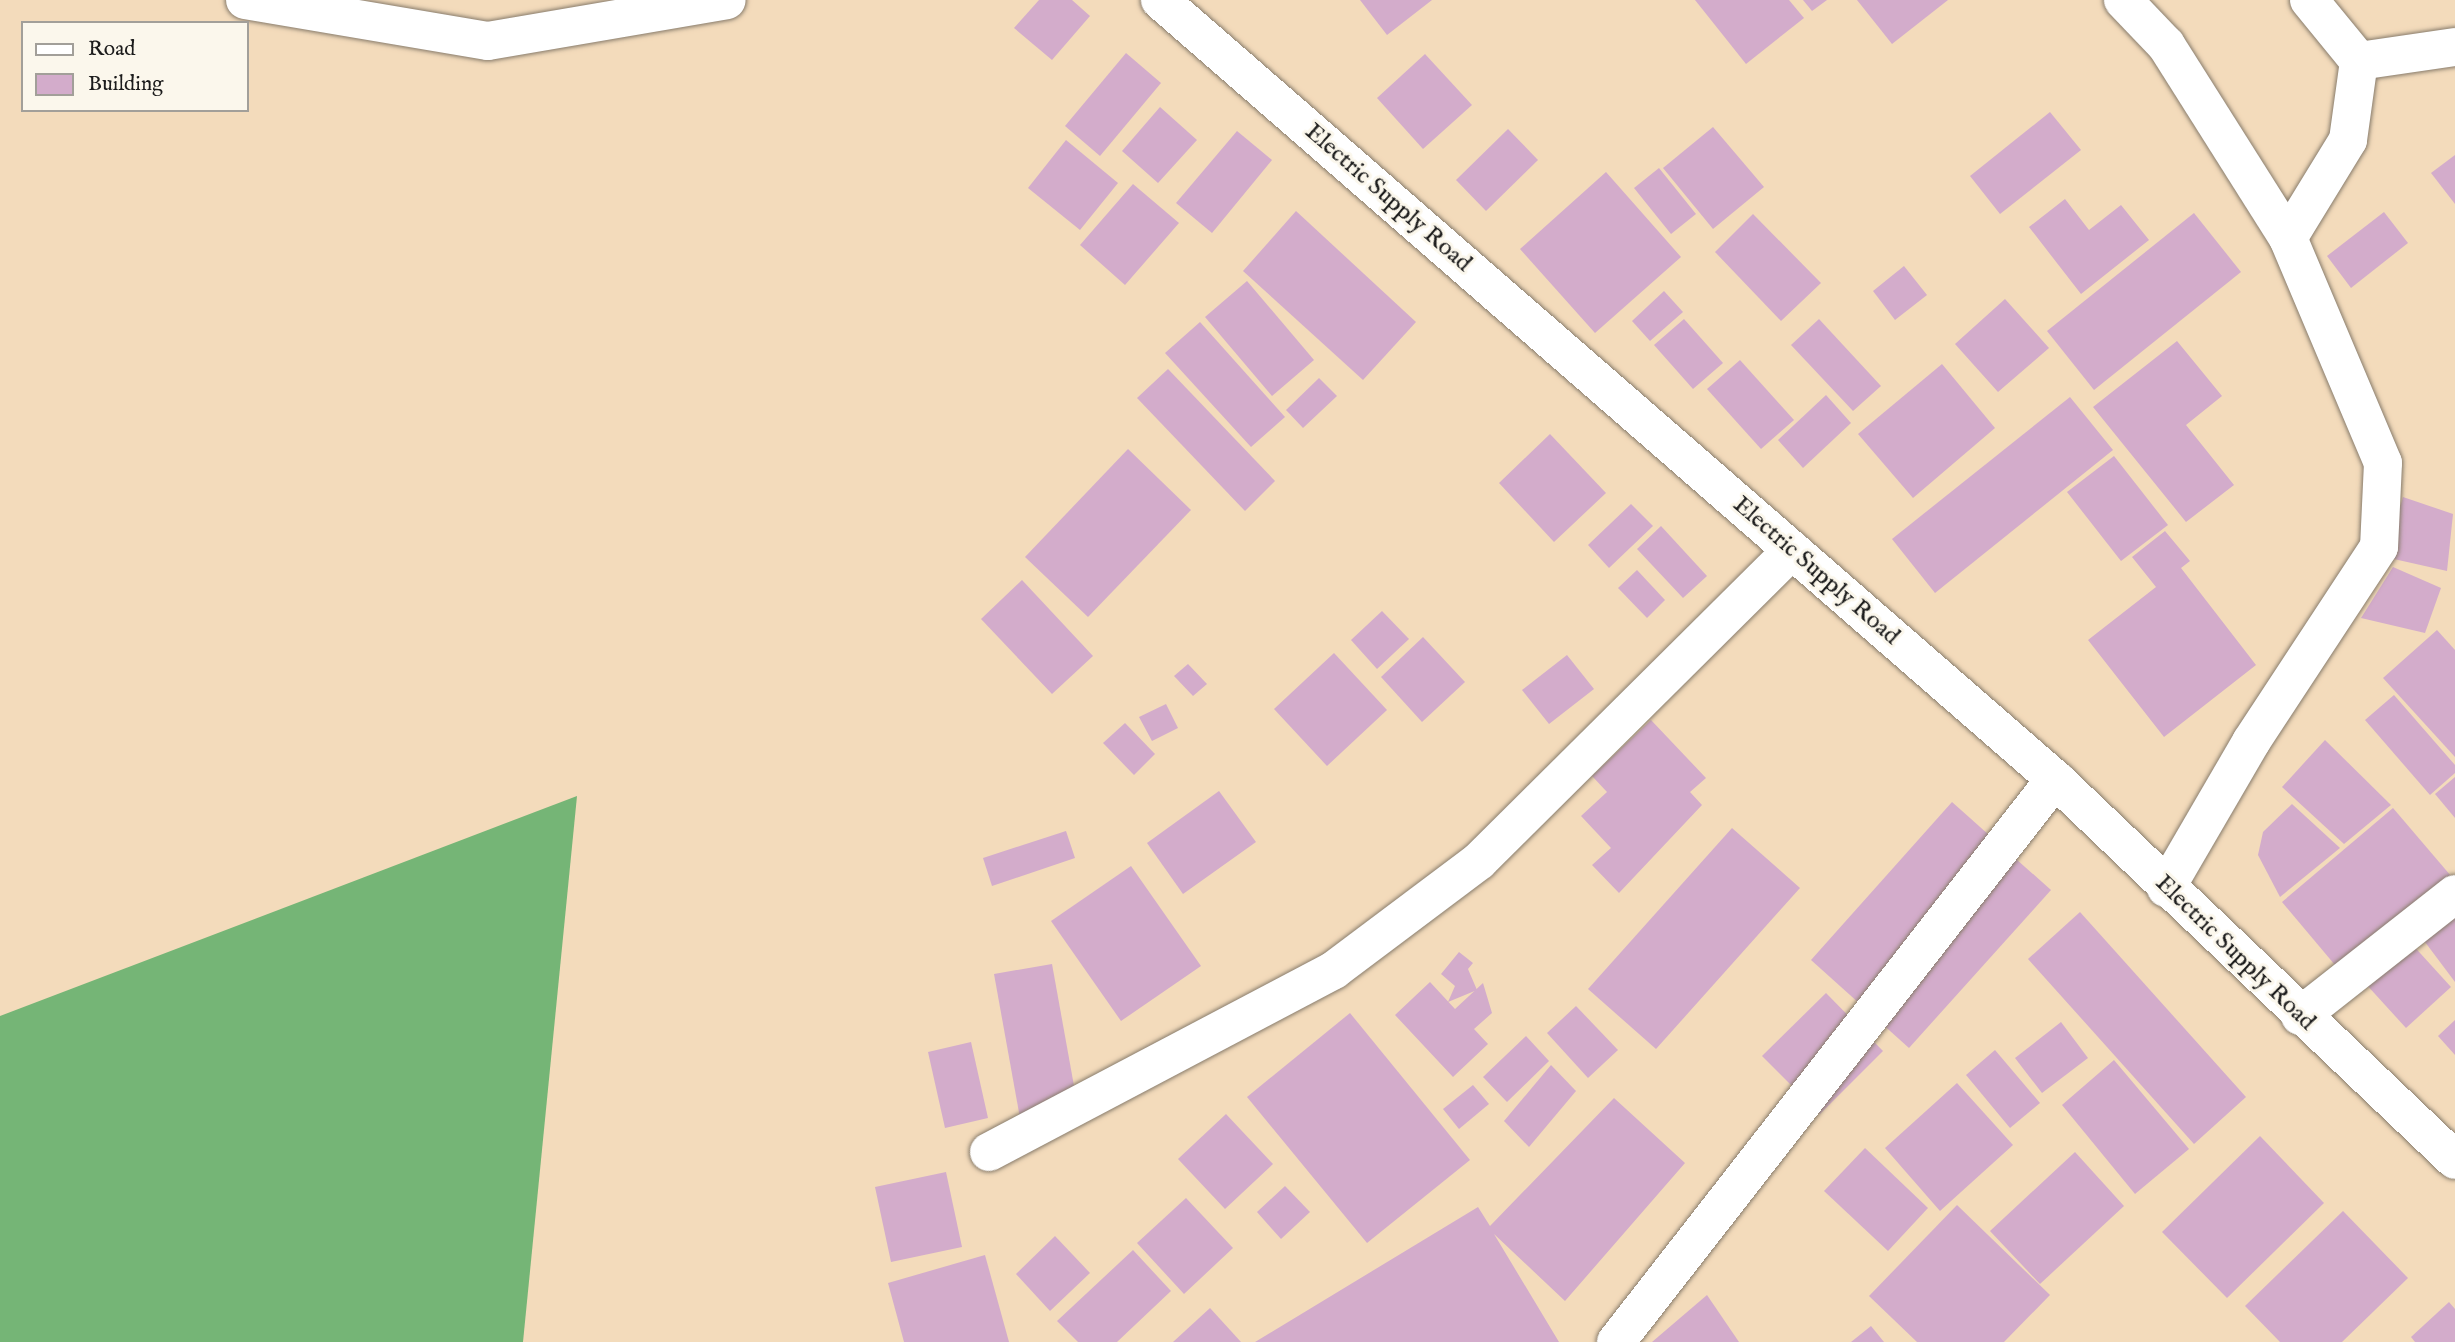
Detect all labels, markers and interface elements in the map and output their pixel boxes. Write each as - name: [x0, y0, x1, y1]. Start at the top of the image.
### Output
- legend: [21, 21, 248, 112]
- text: Road: [88, 36, 135, 63]
- text: Building: [88, 71, 163, 98]
- street label: Electric Supply Road: [1299, 118, 1477, 278]
- street label: Electric Supply Road: [1727, 491, 1905, 651]
- street label: Electric Supply Road: [2149, 869, 2321, 1037]

